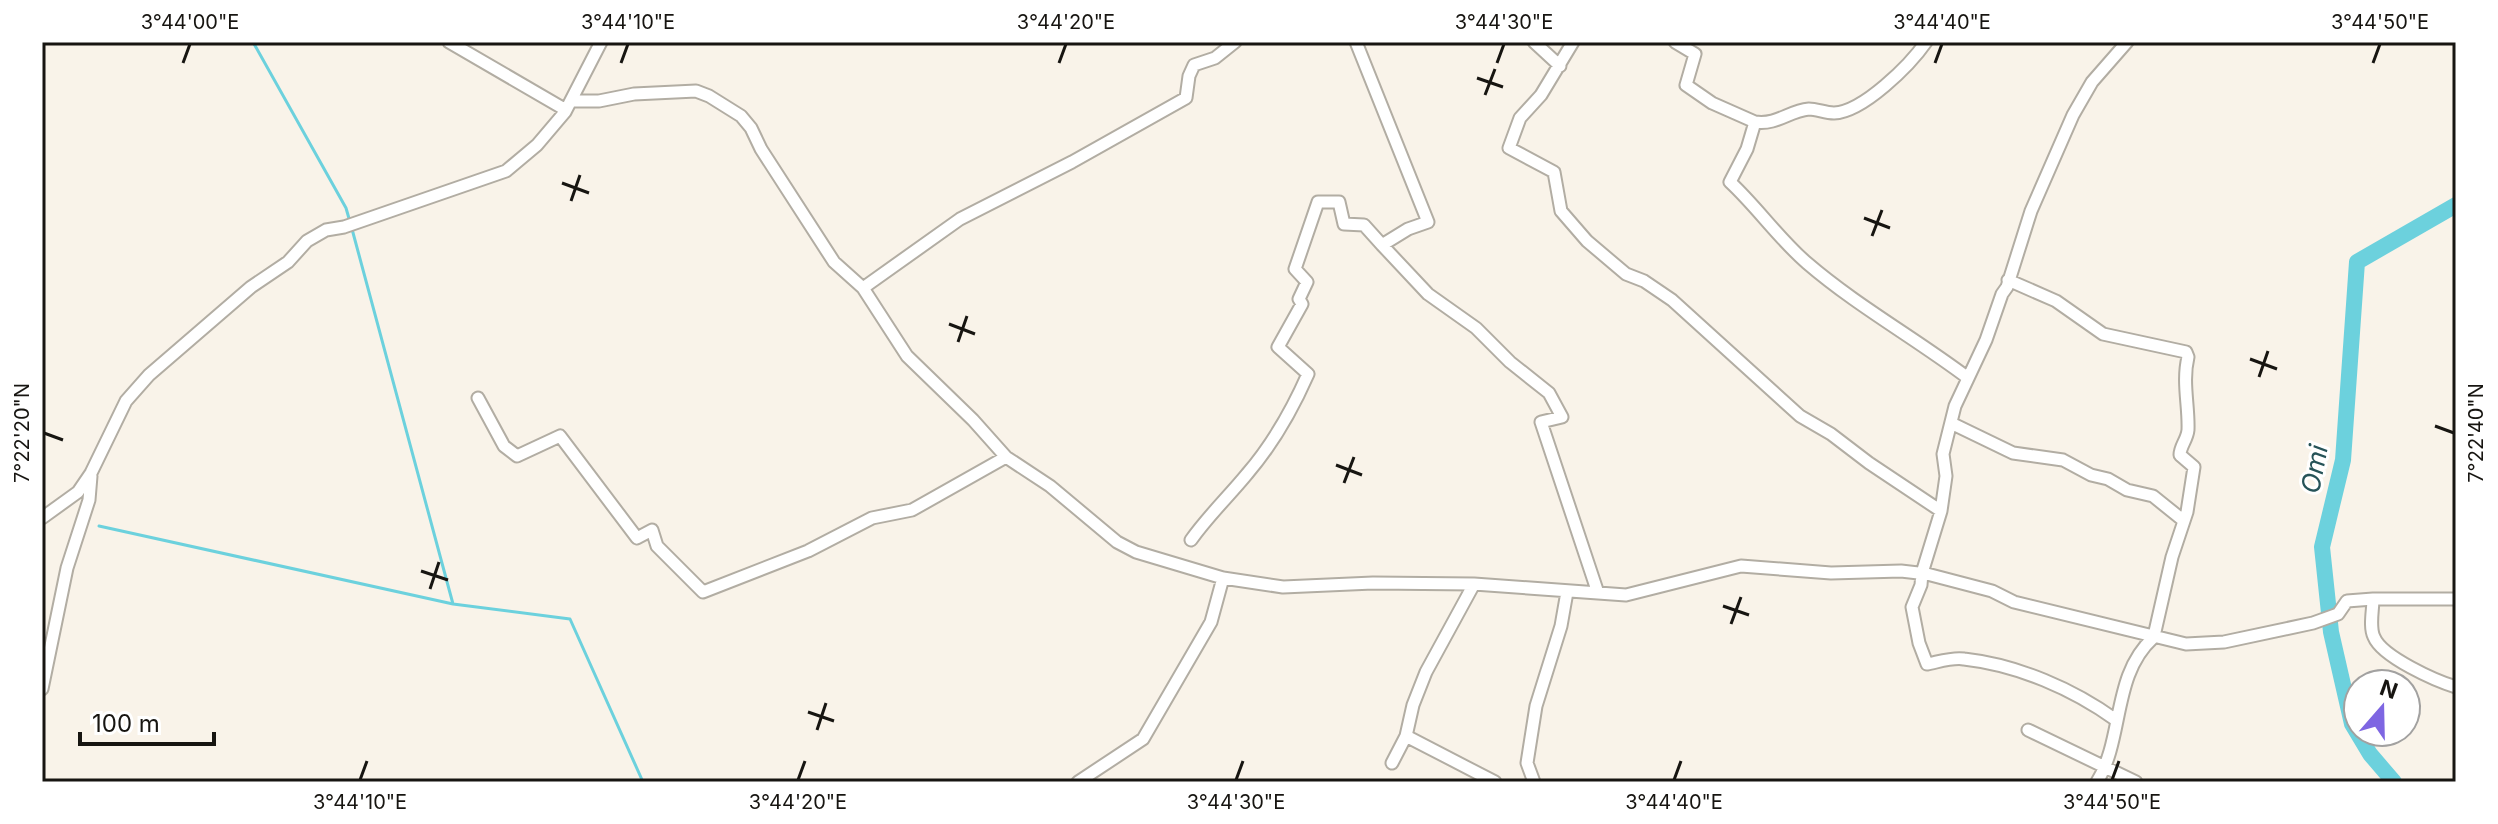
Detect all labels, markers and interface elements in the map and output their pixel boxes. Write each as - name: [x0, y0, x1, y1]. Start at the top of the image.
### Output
- text: 3°44'00"E: [141, 10, 239, 34]
- text: 3°44'10"E: [581, 10, 675, 34]
- text: 3°44'20"E: [1017, 10, 1115, 34]
- text: 3°44'30"E: [1455, 10, 1553, 34]
- text: 3°44'40"E: [1893, 10, 1991, 34]
- text: 3°44'50"E: [2331, 10, 2429, 34]
- text: 7°22'20"N: [10, 383, 34, 483]
- text: 7°22'40"N: [2464, 383, 2488, 483]
- water label: Omi: [2294, 441, 2334, 496]
- north arrow: [2342, 668, 2422, 748]
- text: N: [2377, 674, 2401, 704]
- scale bar: [80, 696, 214, 746]
- text: 100 m: [92, 709, 160, 738]
- text: 3°44'10"E: [313, 790, 407, 814]
- text: 3°44'20"E: [749, 790, 847, 814]
- text: 3°44'30"E: [1187, 790, 1285, 814]
- text: 3°44'40"E: [1625, 790, 1723, 814]
- text: 3°44'50"E: [2063, 790, 2161, 814]

